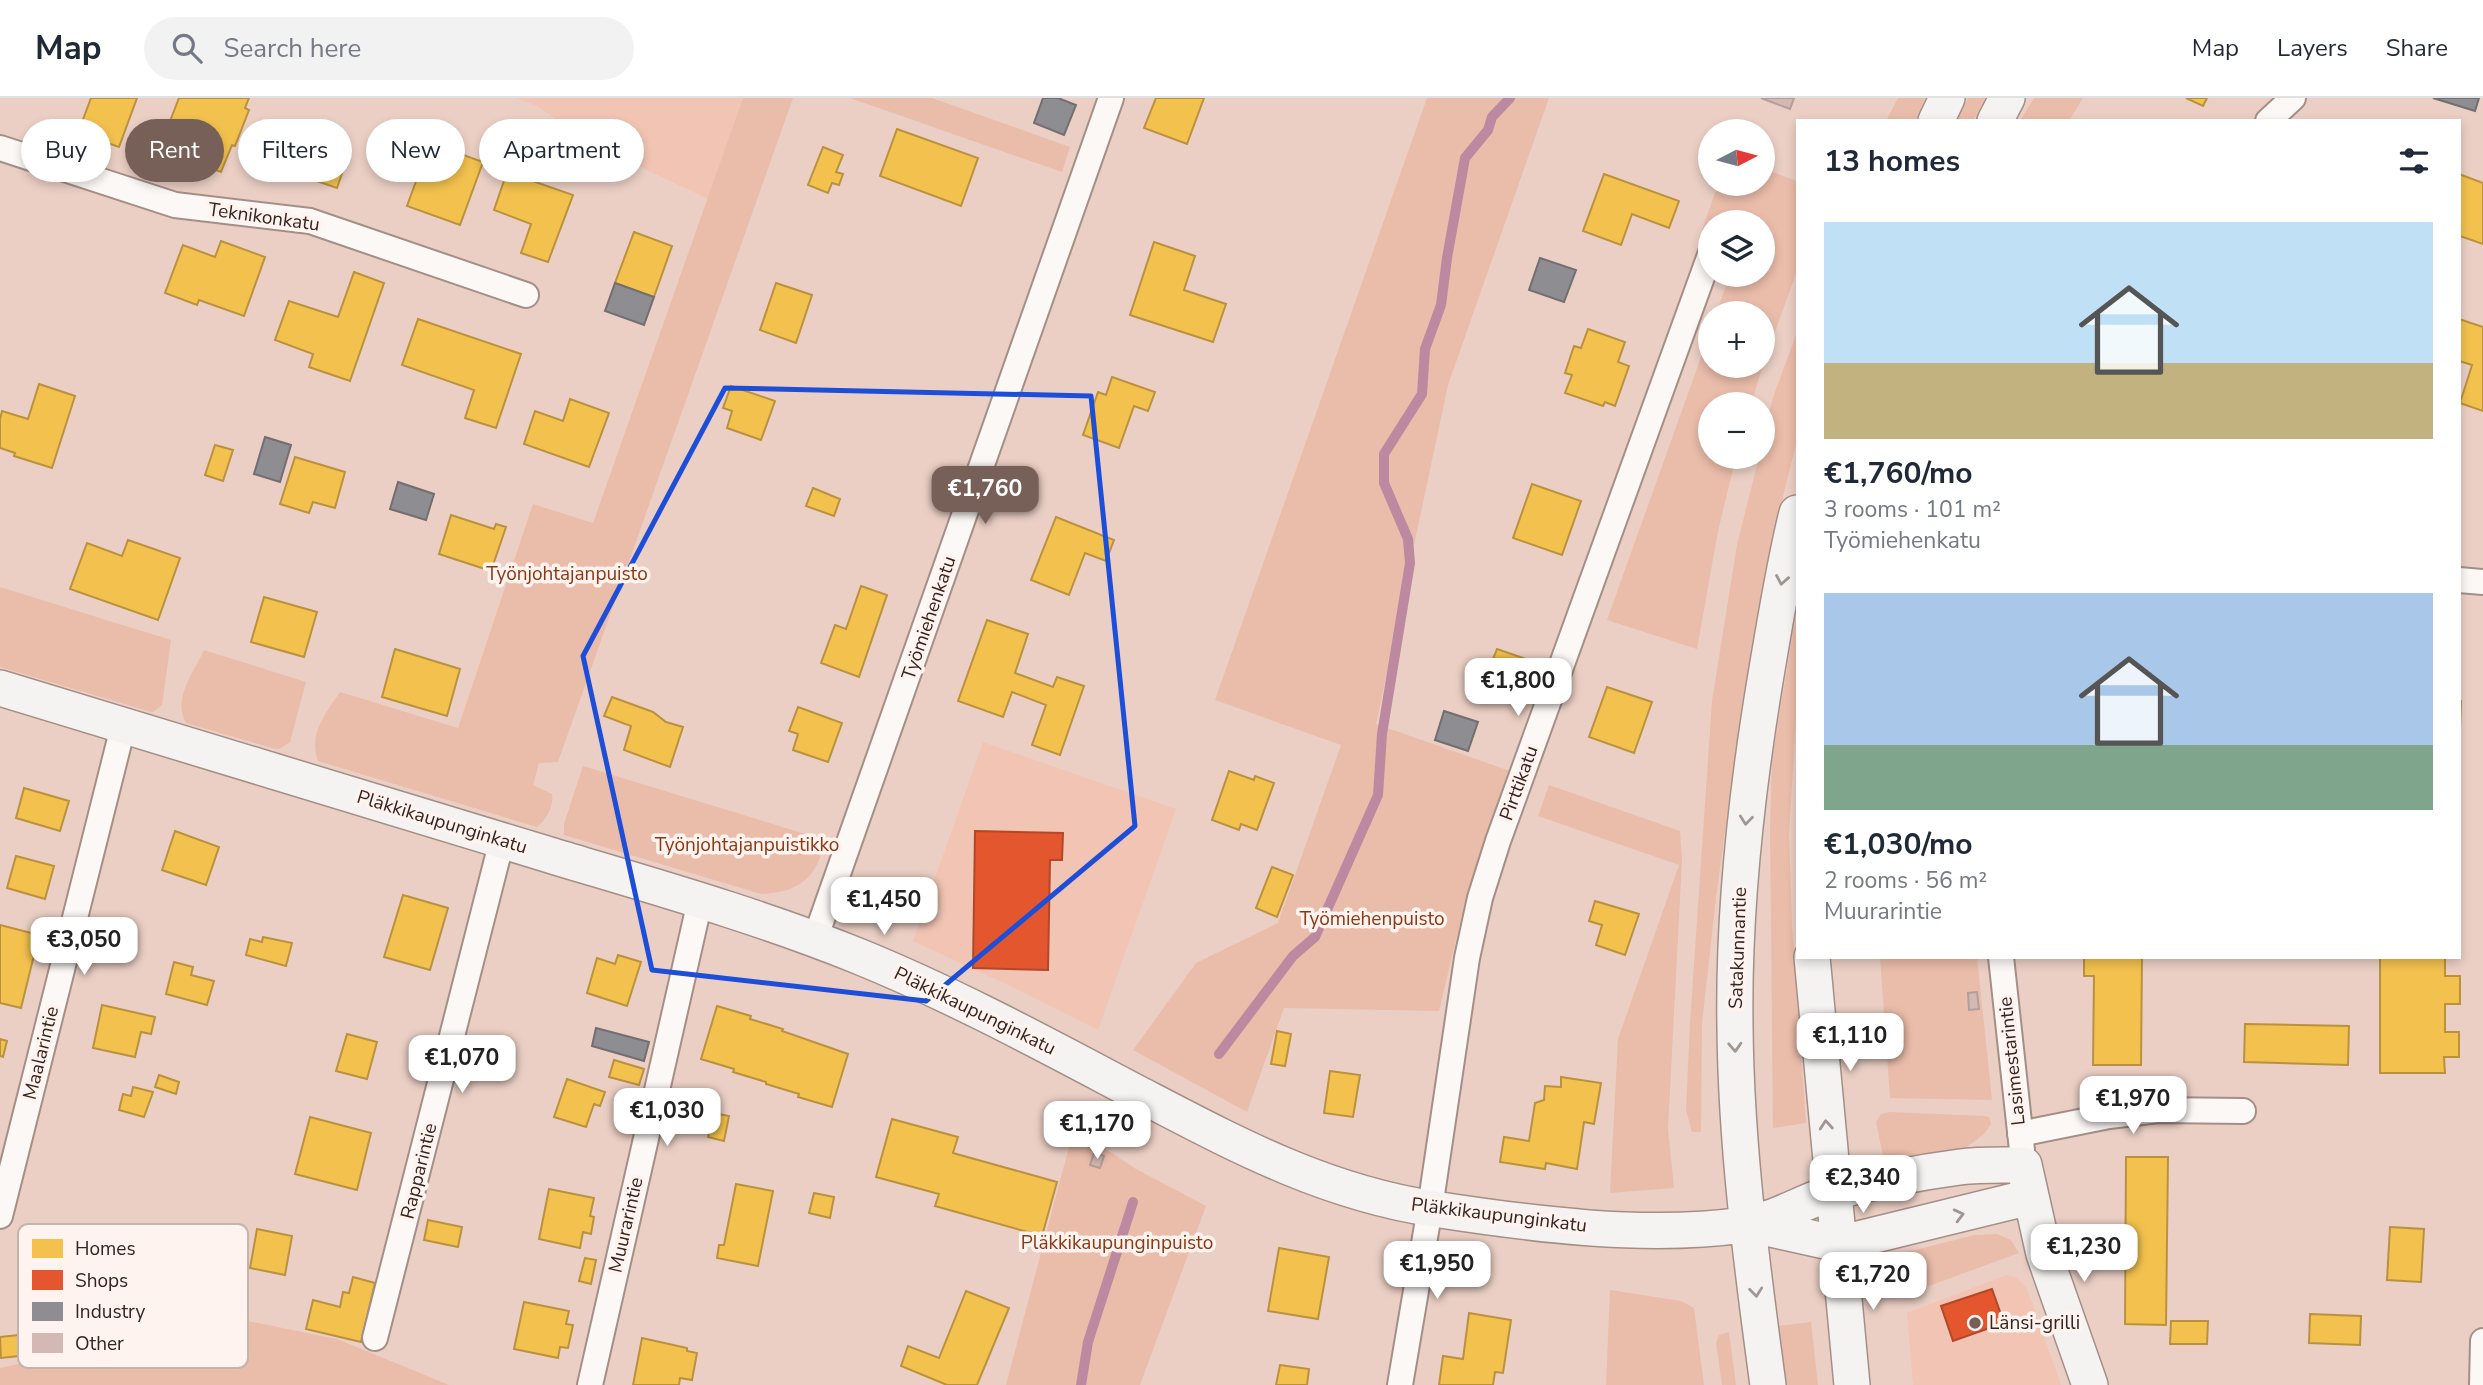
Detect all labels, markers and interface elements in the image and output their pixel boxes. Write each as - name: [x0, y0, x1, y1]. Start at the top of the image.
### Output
- search box: [144, 17, 634, 80]
- text: Map: [35, 26, 102, 71]
- icon: search: [168, 29, 206, 67]
- text: Search here: [224, 31, 361, 66]
- text: Map: [2192, 32, 2239, 64]
- text: Layers: [2277, 32, 2348, 64]
- text: Share: [2386, 32, 2448, 64]
- chip: Buy: [21, 119, 111, 182]
- chip: Rent: [125, 119, 224, 182]
- chip: Filters: [238, 119, 352, 182]
- chip: New: [366, 119, 465, 182]
- chip: Apartment: [479, 119, 644, 182]
- north arrow: [1698, 119, 1774, 196]
- map controls: [1698, 119, 1775, 469]
- text: 13 homes: [1824, 141, 1960, 182]
- icon: filters: [2395, 142, 2433, 180]
- street label: Teknikonkatu: [207, 196, 321, 238]
- button: layers: [1698, 210, 1775, 287]
- icon: home: [2066, 267, 2192, 393]
- button: +: [1698, 301, 1775, 378]
- button: −: [1698, 392, 1775, 469]
- text: €1,760/mo: [1824, 453, 1973, 494]
- pin: €1,760: [928, 466, 1042, 526]
- text: €1,760: [948, 473, 1022, 504]
- text: 3 rooms · 101 m²: [1824, 494, 2001, 525]
- text: Työmiehenkatu: [1824, 525, 1981, 556]
- street label: Työmiehenkatu: [896, 552, 962, 684]
- park label: Työnjohtajanpuisto: [486, 561, 648, 587]
- one-way arrow: [1775, 574, 1790, 586]
- icon: home: [2066, 638, 2192, 764]
- pin: €1,800: [1461, 658, 1575, 718]
- text: €1,800: [1481, 665, 1555, 696]
- street label: Pirttikatu: [1493, 742, 1545, 824]
- street label: Pläkkikaupunginkatu: [354, 784, 530, 860]
- one-way arrow: [1738, 814, 1753, 826]
- text: €1,030/mo: [1824, 824, 1973, 865]
- park label: Työnjohtajanpuistikko: [655, 832, 839, 858]
- text: 2 rooms · 56 m²: [1824, 865, 1987, 896]
- pin: €1,450: [827, 878, 941, 937]
- text: €1,450: [847, 884, 921, 915]
- street label: Satakunnantie: [1723, 886, 1753, 1010]
- text: Muurarintie: [1824, 896, 1942, 927]
- park label: Työmiehenpuisto: [1299, 906, 1445, 932]
- pin: €3,050: [27, 918, 141, 977]
- text: €3,050: [47, 924, 121, 955]
- street label: Pläkkikaupunginkatu: [890, 961, 1060, 1061]
- street label: Lasimestarintie: [1992, 995, 2032, 1127]
- street label: Maalarintie: [17, 1004, 65, 1102]
- pin: €1,110: [1793, 1014, 1907, 1073]
- text: €1,110: [1813, 1020, 1887, 1051]
- pin: €1,070: [405, 1035, 519, 1095]
- text: €1,070: [425, 1042, 499, 1073]
- one-way arrow: [1728, 1042, 1743, 1053]
- pin: €1,970: [2076, 1076, 2190, 1136]
- text: €1,970: [2096, 1083, 2170, 1114]
- pin: €1,030: [610, 1088, 724, 1148]
- text: €1,030: [630, 1095, 704, 1126]
- pin: €1,170: [1040, 1102, 1154, 1161]
- text: €1,170: [1060, 1108, 1134, 1139]
- one-way arrow: [1819, 1119, 1834, 1130]
- street label: Rapparintie: [395, 1120, 443, 1222]
- pin: €2,340: [1806, 1156, 1920, 1215]
- text: €2,340: [1826, 1162, 1900, 1193]
- street label: Muurarintie: [602, 1175, 650, 1275]
- street label: Pläkkikaupunginkatu: [1410, 1191, 1588, 1239]
- one-way arrow: [1953, 1209, 1965, 1223]
- legend: [18, 1224, 248, 1368]
- pin: €1,230: [2027, 1224, 2141, 1284]
- park label: Pläkkikaupunginpuisto: [1021, 1230, 1213, 1256]
- text: €1,230: [2047, 1231, 2121, 1262]
- text: Homes: [75, 1236, 136, 1262]
- pin: €1,950: [1380, 1242, 1494, 1301]
- text: €1,950: [1400, 1248, 1474, 1279]
- pin: €1,720: [1816, 1252, 1930, 1312]
- text: €1,720: [1836, 1259, 1910, 1290]
- text: Shops: [75, 1268, 128, 1294]
- one-way arrow: [1749, 1286, 1764, 1298]
- text: Industry: [75, 1299, 145, 1325]
- place label: Länsi-grilli: [1989, 1310, 2080, 1336]
- marker: Länsi-grilli: [1967, 1315, 1983, 1331]
- text: Other: [75, 1331, 124, 1357]

